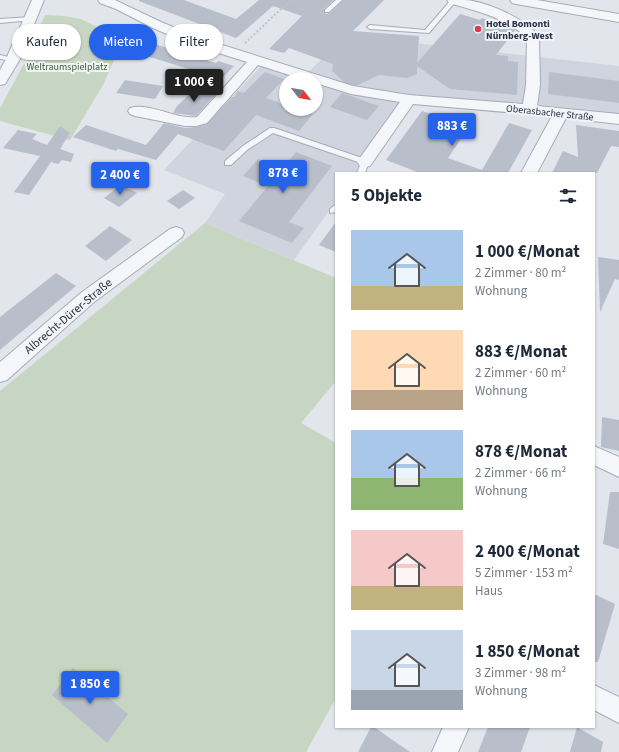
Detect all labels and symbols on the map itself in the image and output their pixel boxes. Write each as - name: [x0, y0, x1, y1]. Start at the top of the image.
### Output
- place label: Hotel Bomonti Nürnberg-West: [486, 17, 553, 43]
- marker: Hotel Bomonti Nürnberg-West: [473, 24, 483, 34]
- park label: Weltraumspielplatz: [26, 60, 108, 74]
- pin: 1 000 €: [157, 69, 231, 103]
- north arrow: [279, 72, 323, 116]
- street label: Oberasbacher Straße: [505, 101, 594, 125]
- pin: 883 €: [424, 113, 480, 147]
- pin: 878 €: [255, 160, 311, 194]
- pin: 2 400 €: [83, 162, 157, 196]
- street label: Albrecht-Dürer-Straße: [21, 275, 116, 358]
- pin: 1 850 €: [53, 671, 127, 705]

